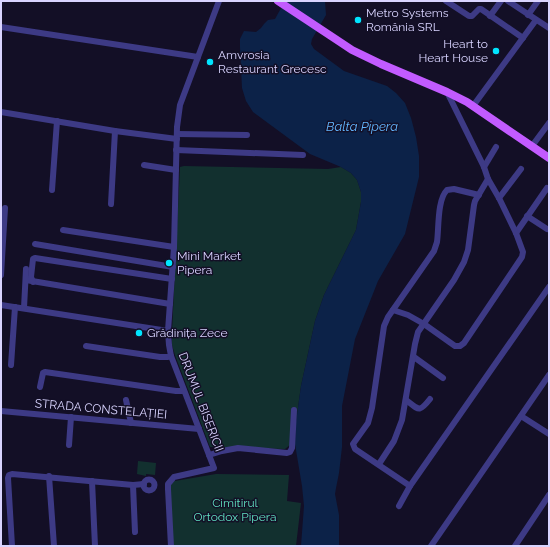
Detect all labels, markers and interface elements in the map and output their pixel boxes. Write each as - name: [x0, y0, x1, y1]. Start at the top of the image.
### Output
- place label: Metro Systems România SRL: [366, 6, 449, 34]
- marker: Metro Systems România SRL: [353, 15, 363, 25]
- place label: Heart to Heart House: [419, 37, 488, 65]
- marker: Heart to Heart House: [491, 46, 501, 56]
- place label: Amvrosia Restaurant Grecesc: [218, 48, 327, 76]
- marker: Amvrosia Restaurant Grecesc: [205, 57, 215, 67]
- water label: Balta Pipera: [326, 119, 398, 134]
- place label: Mini Market Pipera: [177, 249, 241, 277]
- marker: Mini Market Pipera: [164, 258, 174, 268]
- place label: Grădinița Zece: [147, 326, 228, 340]
- marker: Grădinița Zece: [134, 328, 144, 338]
- street label: DRUMUL BISERICII: [176, 350, 226, 454]
- street label: STRADA CONSTELAȚIEI: [34, 396, 168, 422]
- park label: Cimitirul Ortodox Pipera: [194, 496, 276, 524]

